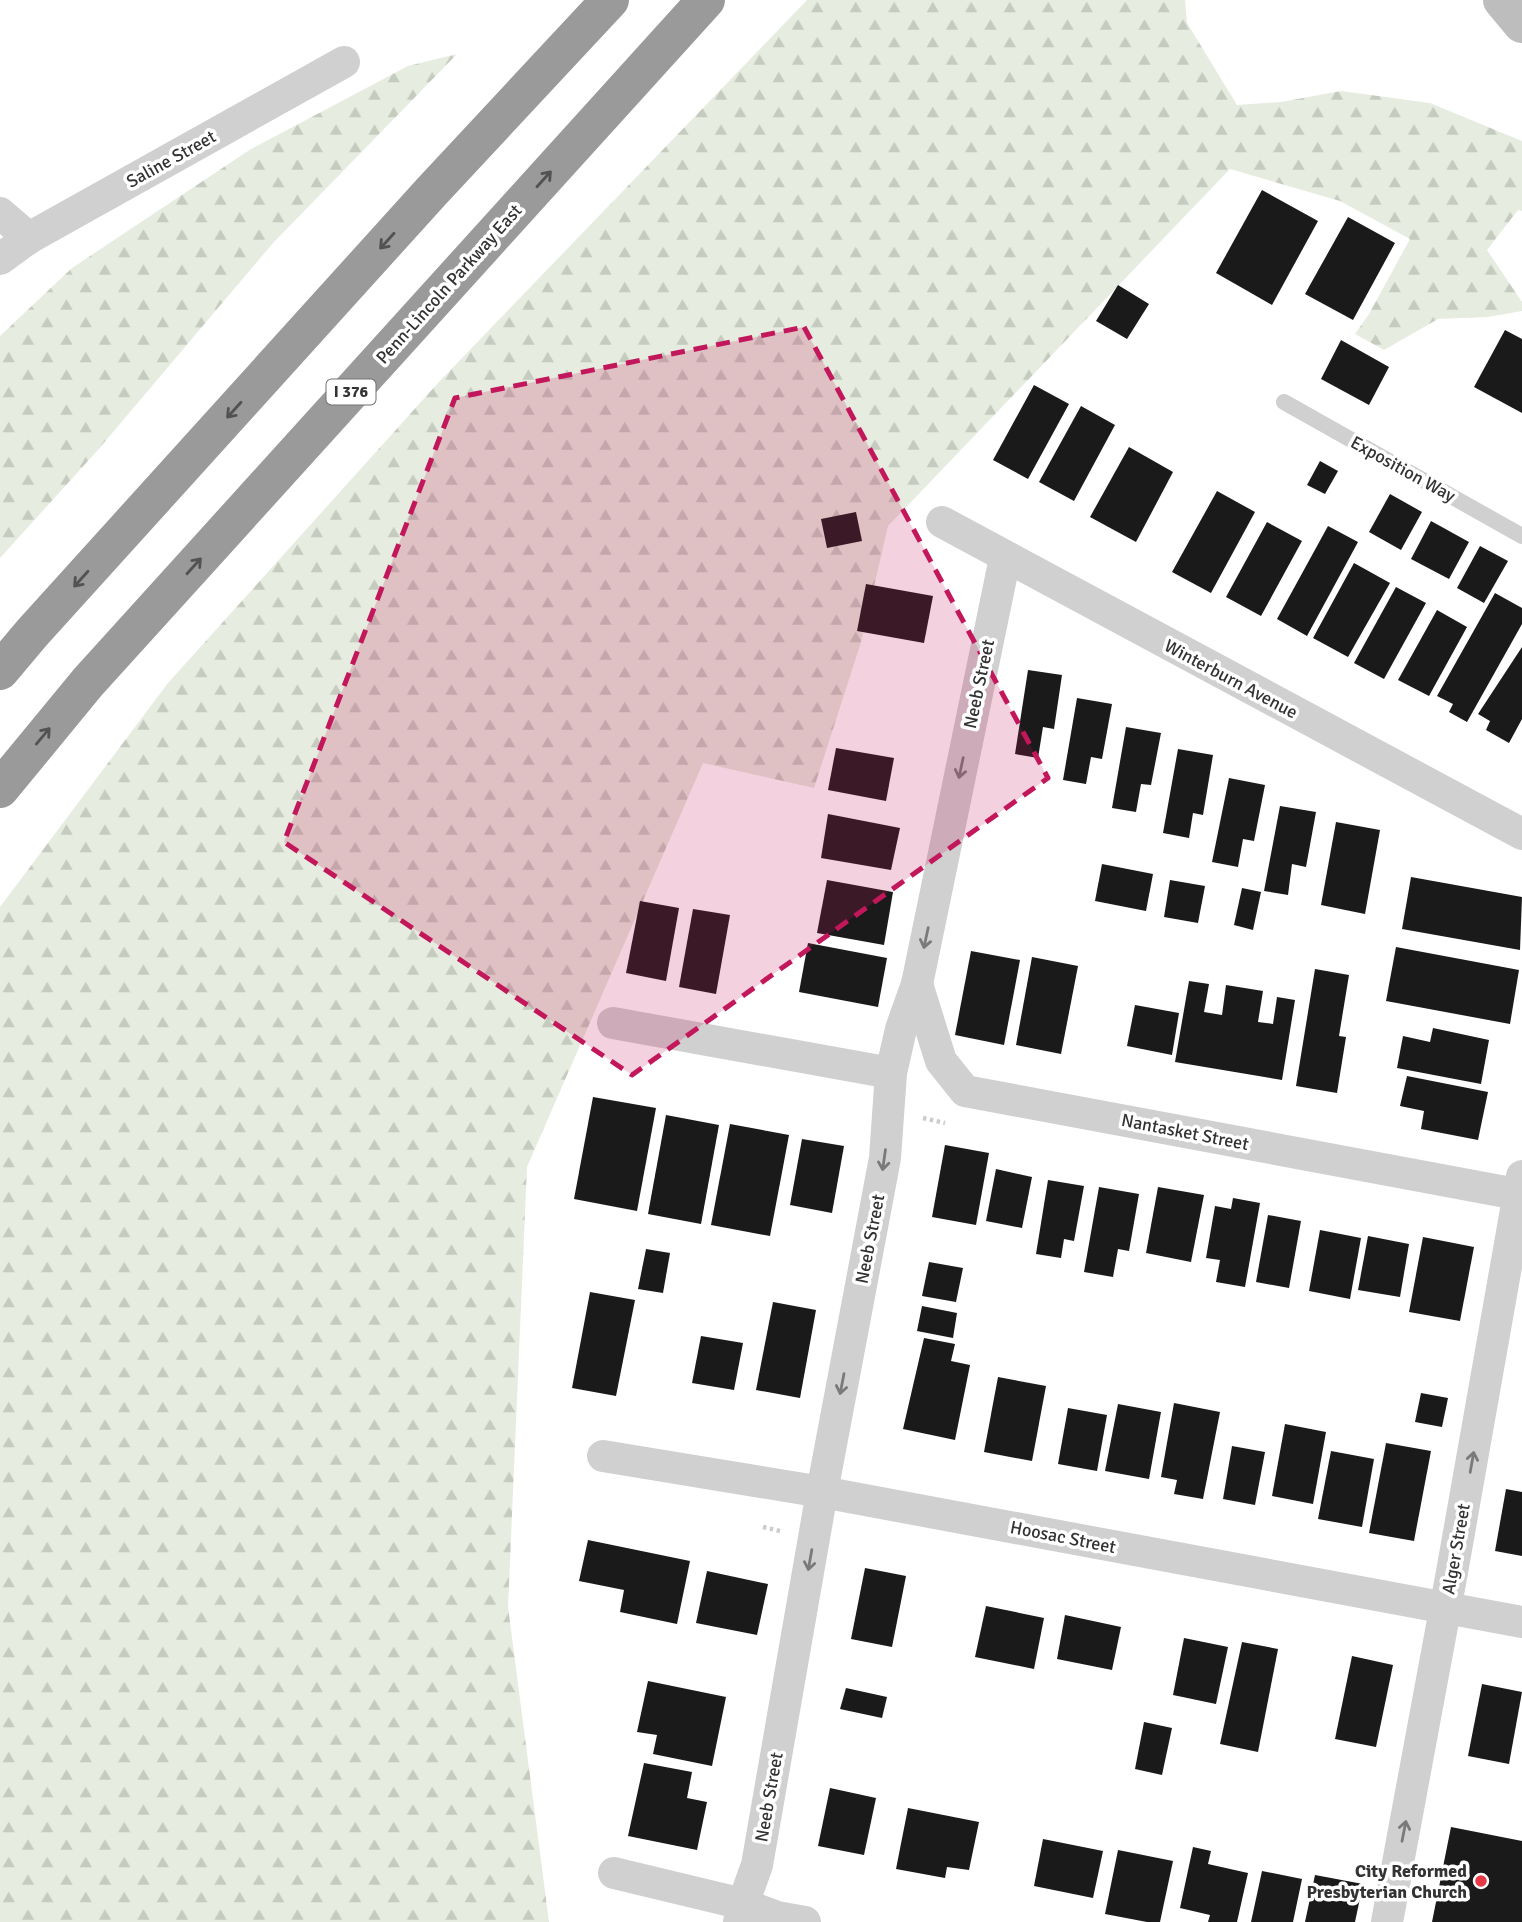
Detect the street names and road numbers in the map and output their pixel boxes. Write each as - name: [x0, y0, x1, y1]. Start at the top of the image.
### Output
- street label: Saline Street: [122, 125, 220, 193]
- street label: Penn-Lincoln Parkway East: [371, 200, 527, 368]
- road number: I 376: [326, 380, 376, 404]
- street label: Exposition Way: [1347, 431, 1460, 507]
- street label: Winterburn Avenue: [1161, 635, 1301, 723]
- street label: Neeb Street: [959, 637, 999, 731]
- street label: Nantasket Street: [1119, 1109, 1251, 1155]
- street label: Neeb Street: [851, 1192, 889, 1286]
- street label: Alger Street: [1437, 1502, 1475, 1596]
- street label: Hoosac Street: [1008, 1516, 1118, 1558]
- street label: Neeb Street: [750, 1750, 788, 1844]

